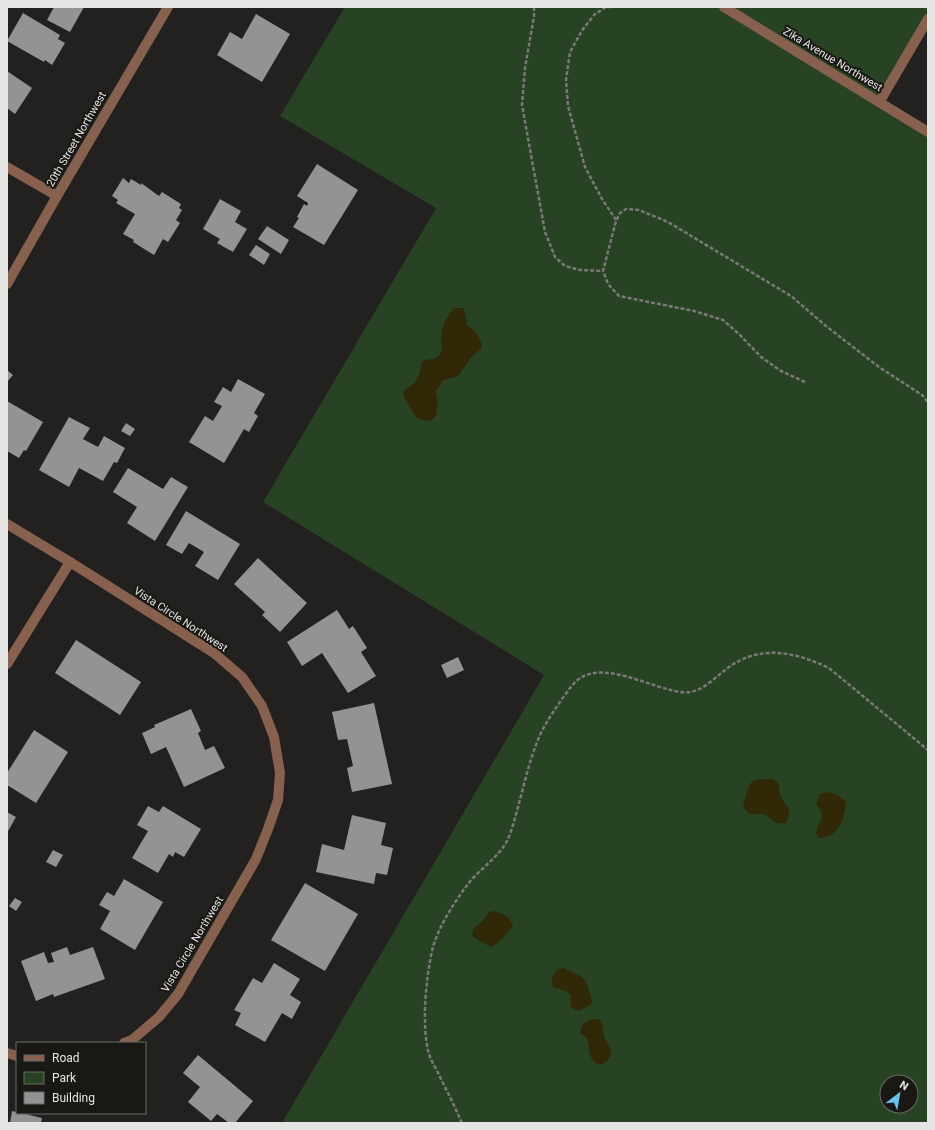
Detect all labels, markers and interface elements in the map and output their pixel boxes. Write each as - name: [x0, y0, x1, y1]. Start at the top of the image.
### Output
- street label: Zika Avenue Northwest: [781, 25, 885, 94]
- street label: 20th Street Northwest: [44, 89, 109, 189]
- street label: Vista Circle Northwest: [131, 584, 230, 655]
- street label: Vista Circle Northwest: [159, 894, 226, 994]
- legend: [16, 1042, 146, 1114]
- text: Road: [52, 1051, 80, 1065]
- text: Park: [52, 1071, 77, 1085]
- north arrow: [879, 1074, 919, 1114]
- text: N: [897, 1078, 911, 1094]
- text: Building: [52, 1091, 95, 1105]

